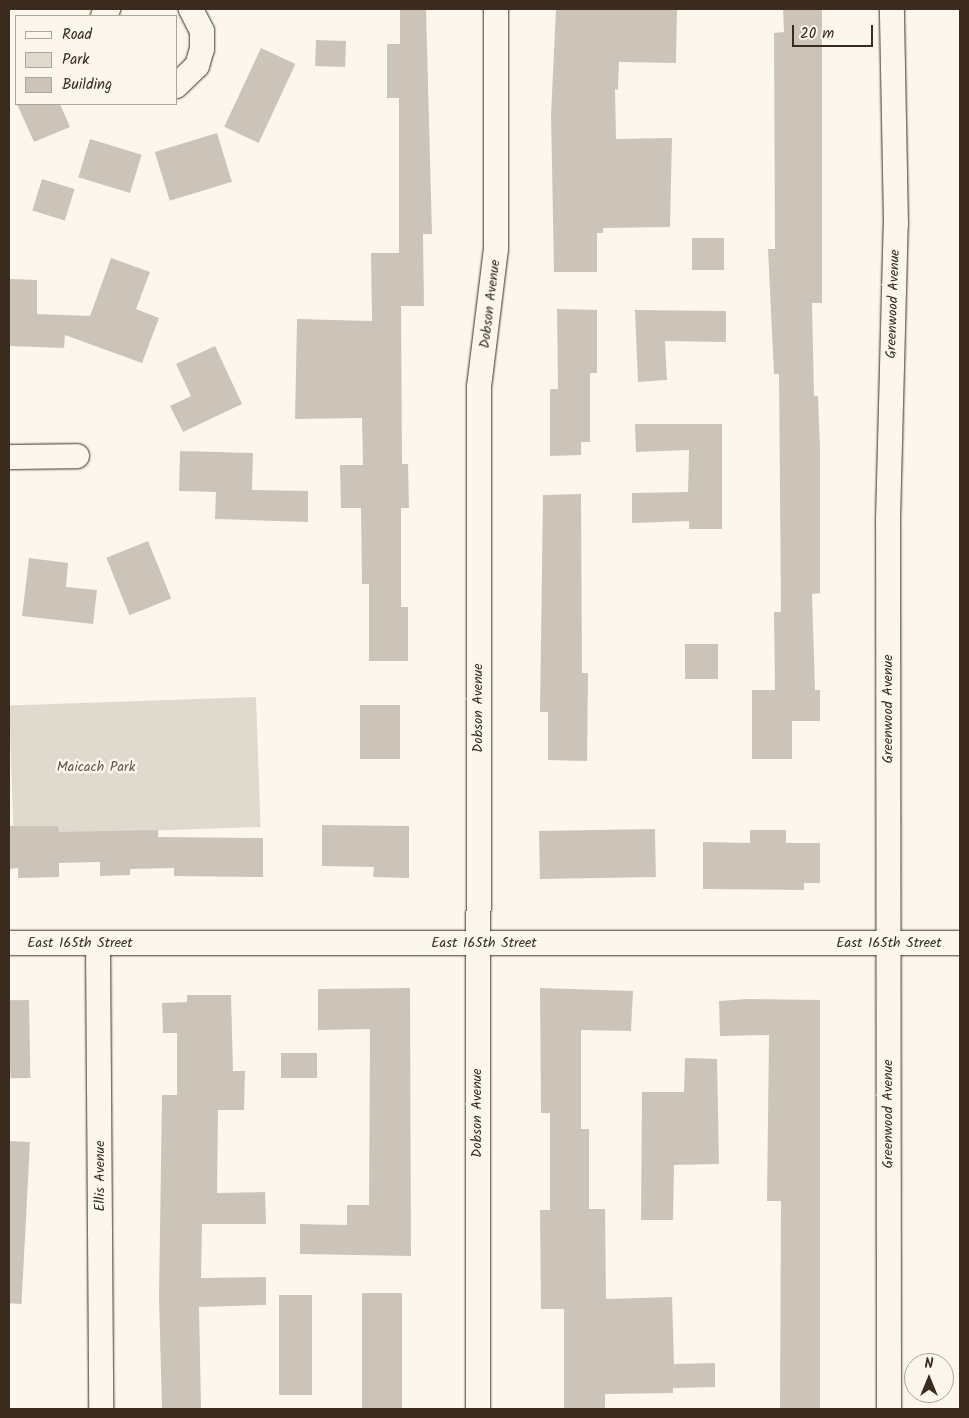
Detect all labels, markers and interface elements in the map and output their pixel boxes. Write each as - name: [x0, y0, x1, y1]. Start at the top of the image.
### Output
- legend: [15, 15, 178, 105]
- scale bar: [794, 15, 875, 47]
- text: 20 m: [800, 22, 834, 46]
- text: Road: [62, 23, 92, 47]
- text: Park: [62, 48, 89, 72]
- text: Building: [62, 73, 112, 97]
- street label: Greenwood Avenue: [883, 249, 903, 359]
- street label: Dobson Avenue: [476, 259, 504, 349]
- street label: Greenwood Avenue: [880, 654, 896, 764]
- street label: Dobson Avenue: [470, 663, 486, 753]
- park label: Maicach Park: [57, 759, 135, 775]
- street label: East 165th Street: [27, 935, 133, 951]
- street label: East 165th Street: [431, 935, 537, 951]
- street label: East 165th Street: [836, 935, 942, 951]
- street label: Greenwood Avenue: [880, 1059, 896, 1169]
- street label: Dobson Avenue: [469, 1068, 485, 1158]
- street label: Ellis Avenue: [92, 1140, 108, 1212]
- north arrow: [904, 1353, 954, 1403]
- text: N: [925, 1353, 933, 1375]

